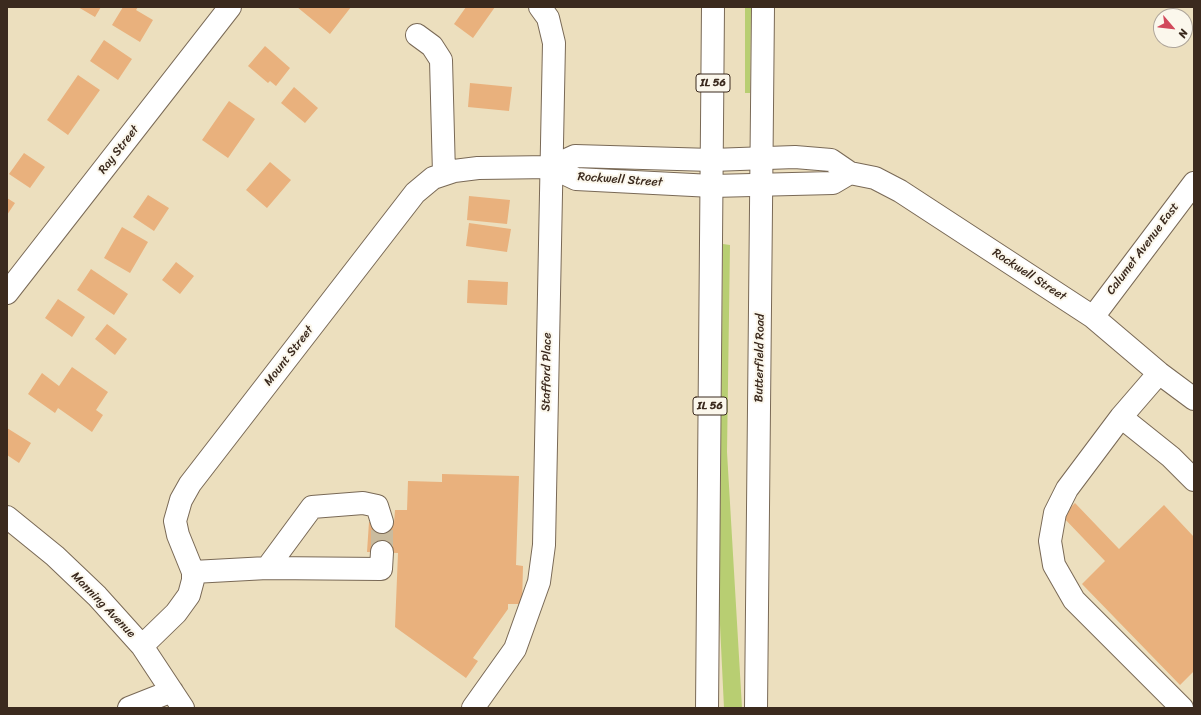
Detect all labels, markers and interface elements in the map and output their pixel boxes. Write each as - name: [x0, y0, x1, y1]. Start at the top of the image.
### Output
- north arrow: [1153, 8, 1193, 48]
- text: N: [1173, 26, 1193, 41]
- road number: IL 56: [696, 74, 730, 92]
- street label: Ray Street: [96, 123, 142, 177]
- street label: Rockwell Street: [577, 170, 663, 190]
- street label: Calumet Avenue East: [1104, 200, 1182, 298]
- street label: Rockwell Street: [989, 246, 1069, 304]
- street label: Butterfield Road: [752, 314, 768, 402]
- street label: Mount Street: [261, 323, 317, 389]
- street label: Stafford Place: [539, 332, 555, 412]
- road number: IL 56: [693, 397, 727, 415]
- street label: Manning Avenue: [68, 569, 138, 641]

